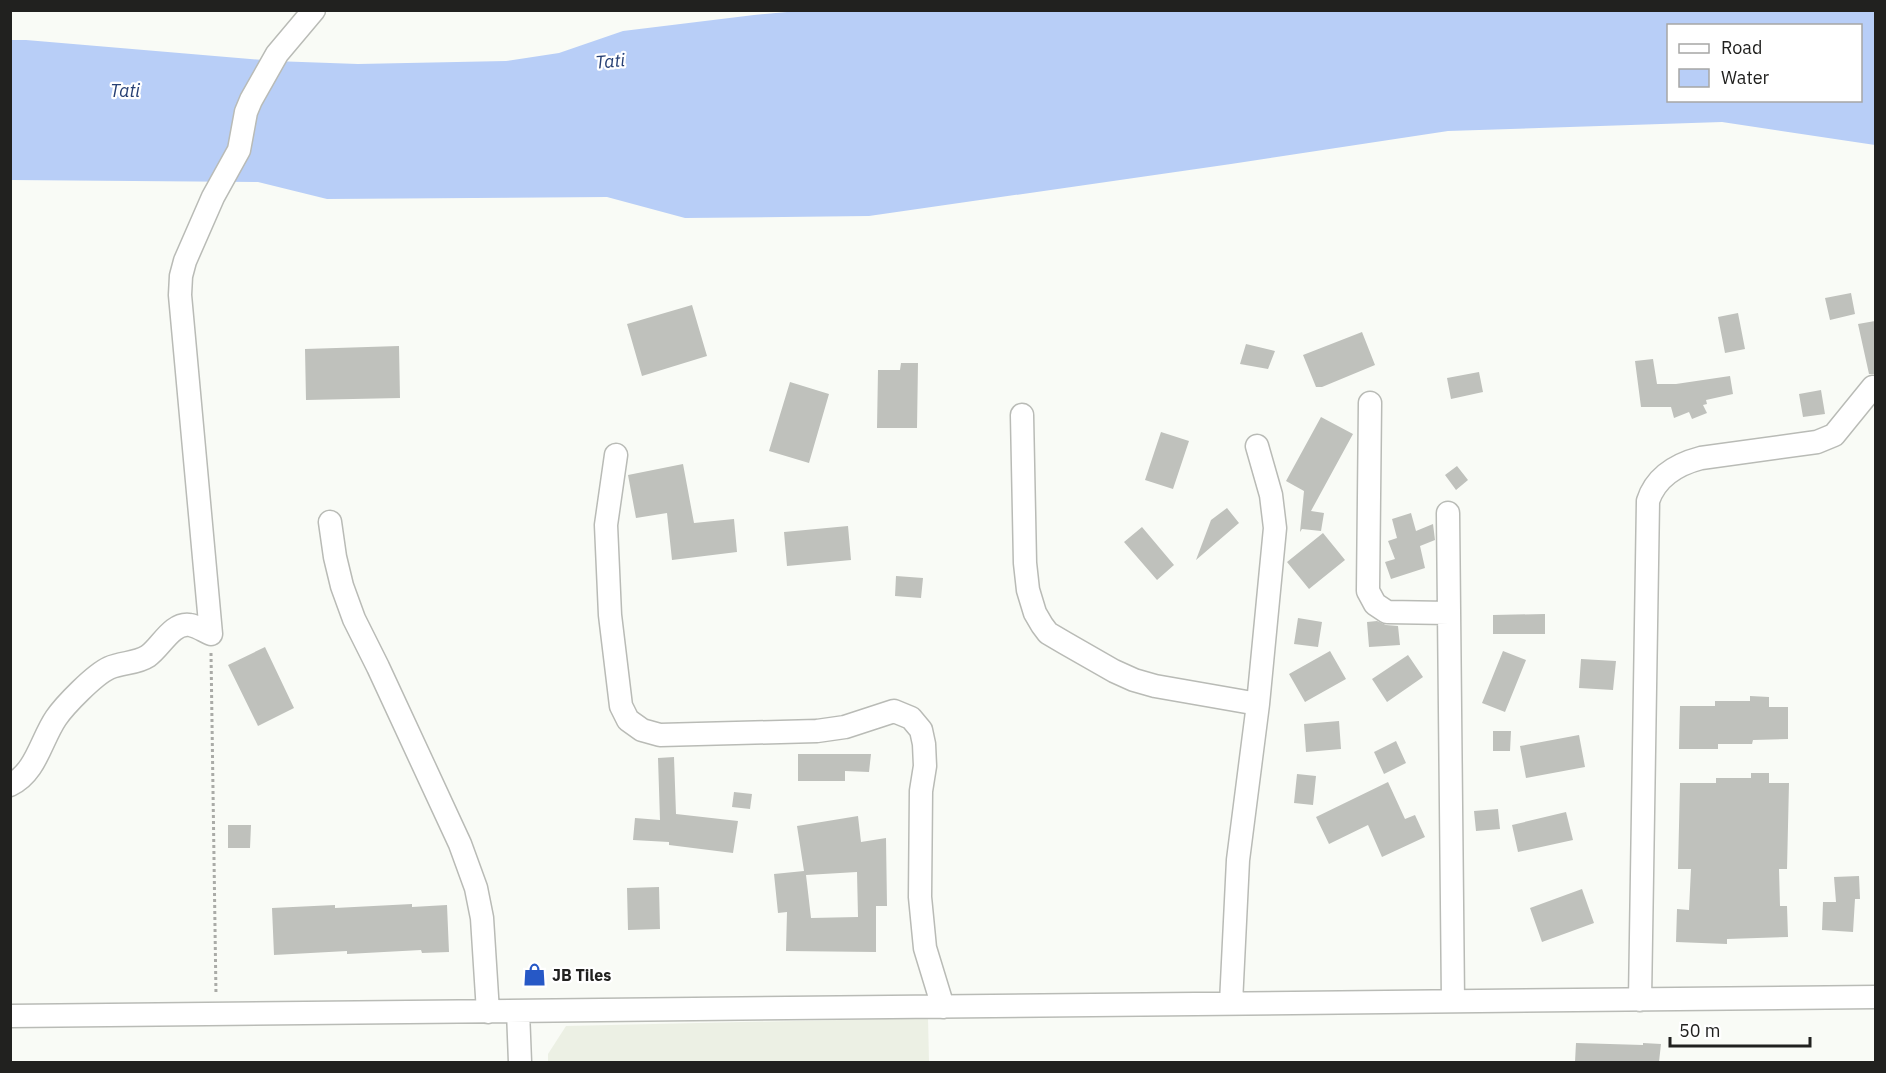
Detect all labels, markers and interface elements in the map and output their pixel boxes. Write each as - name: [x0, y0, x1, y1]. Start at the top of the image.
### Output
- legend: [1667, 24, 1862, 102]
- text: Road: [1721, 36, 1762, 59]
- water label: Tati: [594, 48, 626, 74]
- text: Water: [1721, 66, 1770, 89]
- water label: Tati: [110, 79, 140, 102]
- shop icon: JB Tiles: [521, 962, 547, 988]
- place label: JB Tiles: [552, 965, 611, 985]
- scale bar: [1670, 1010, 1810, 1048]
- text: 50 m: [1679, 1019, 1721, 1042]

